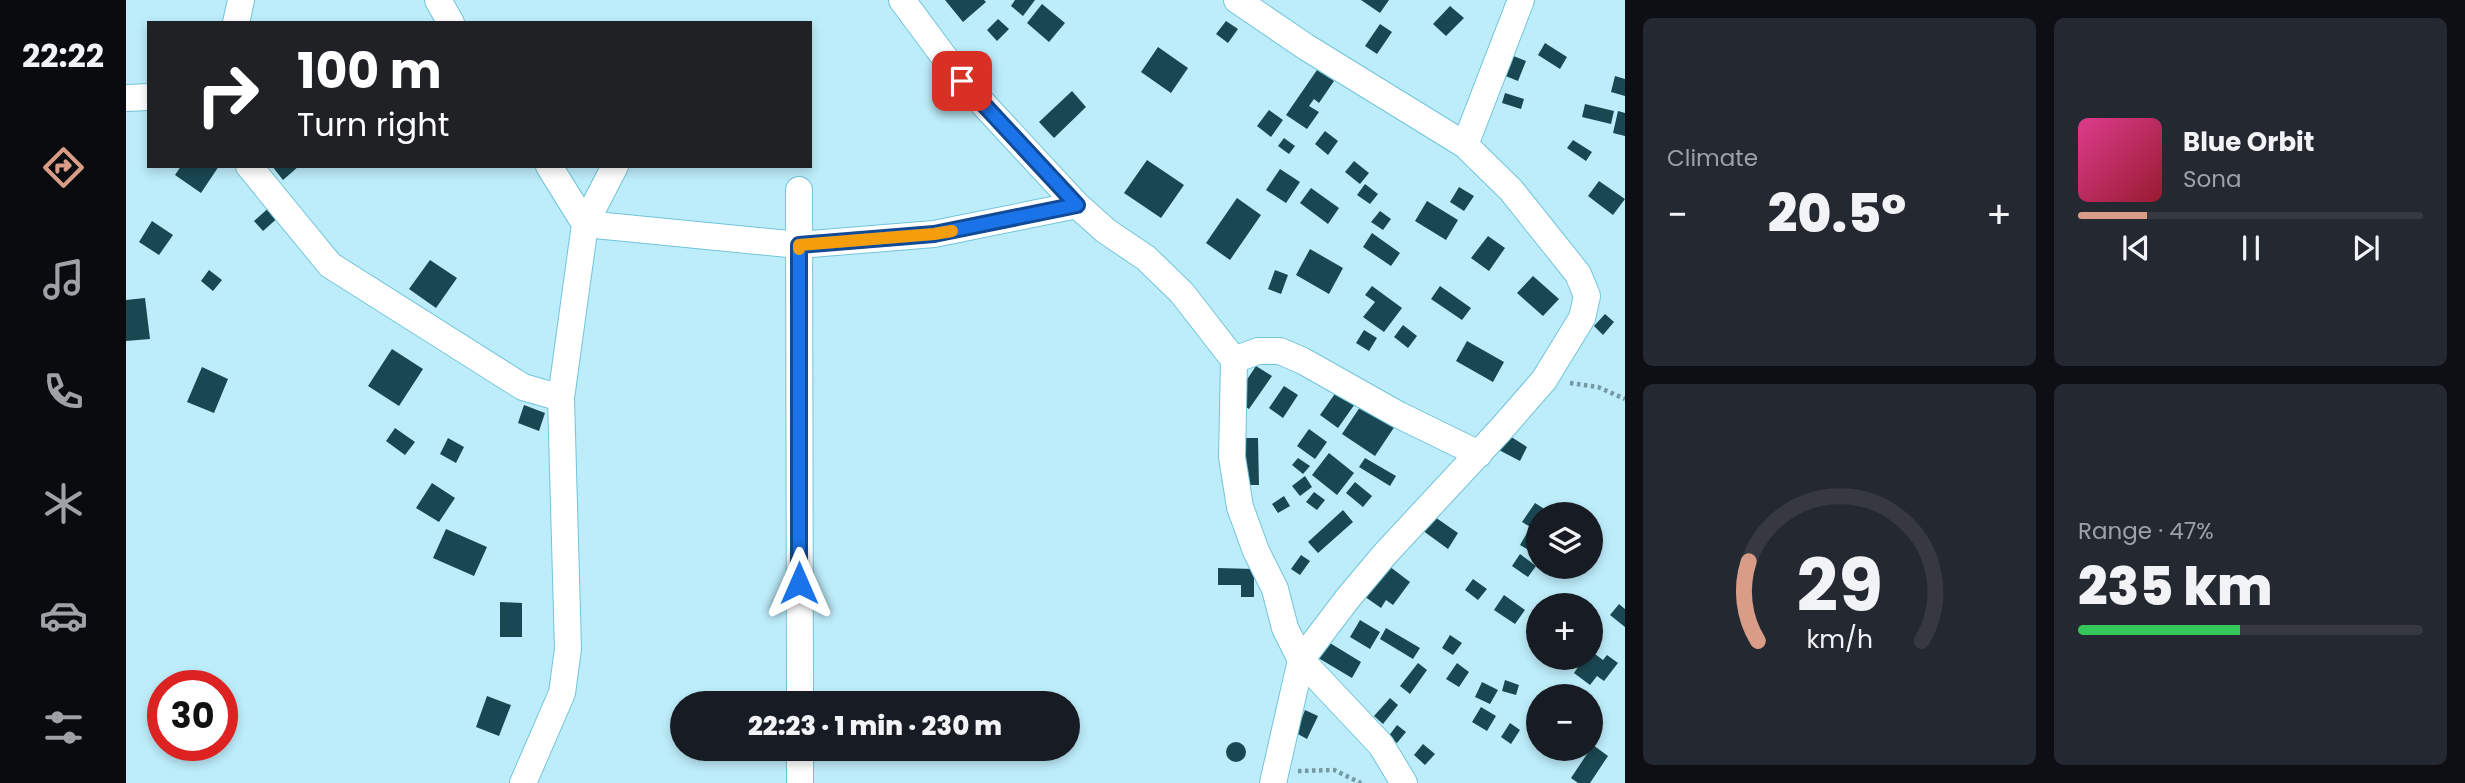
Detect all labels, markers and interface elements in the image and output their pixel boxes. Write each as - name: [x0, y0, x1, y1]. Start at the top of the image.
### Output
- text: 22:22: [22, 33, 104, 78]
- text: 100 m: [297, 37, 442, 105]
- icon: right: [182, 49, 273, 140]
- pin: [932, 51, 992, 111]
- icon: arrive: [943, 62, 981, 100]
- text: Turn right: [297, 102, 449, 147]
- text: Blue Orbit: [2183, 124, 2314, 160]
- text: Climate: [1667, 142, 1758, 174]
- icon: directions: [39, 143, 88, 192]
- text: Sona: [2183, 163, 2242, 195]
- text: 20.5°: [1768, 177, 1906, 250]
- text: −: [1667, 188, 1688, 241]
- text: +: [1986, 188, 2012, 241]
- icon: previous: [2117, 229, 2155, 267]
- icon: pause: [2232, 229, 2270, 267]
- icon: next: [2347, 229, 2385, 267]
- icon: music: [39, 255, 88, 304]
- icon: phone: [39, 367, 88, 416]
- icon: climate: [39, 479, 88, 528]
- map controls: [1526, 502, 1603, 761]
- button: layers: [1526, 502, 1603, 579]
- text: Range · 47%: [2078, 515, 2214, 547]
- text: 29: [1796, 535, 1883, 636]
- position arrow: [762, 546, 836, 620]
- text: 235 km: [2078, 550, 2272, 623]
- icon: car: [39, 591, 88, 640]
- button: +: [1526, 593, 1603, 670]
- text: km/h: [1806, 621, 1873, 656]
- speed limit sign: 30: [147, 670, 238, 761]
- button: −: [1526, 684, 1603, 761]
- icon: filters: [39, 703, 88, 752]
- text: 22:23 · 1 min · 230 m: [748, 708, 1002, 744]

